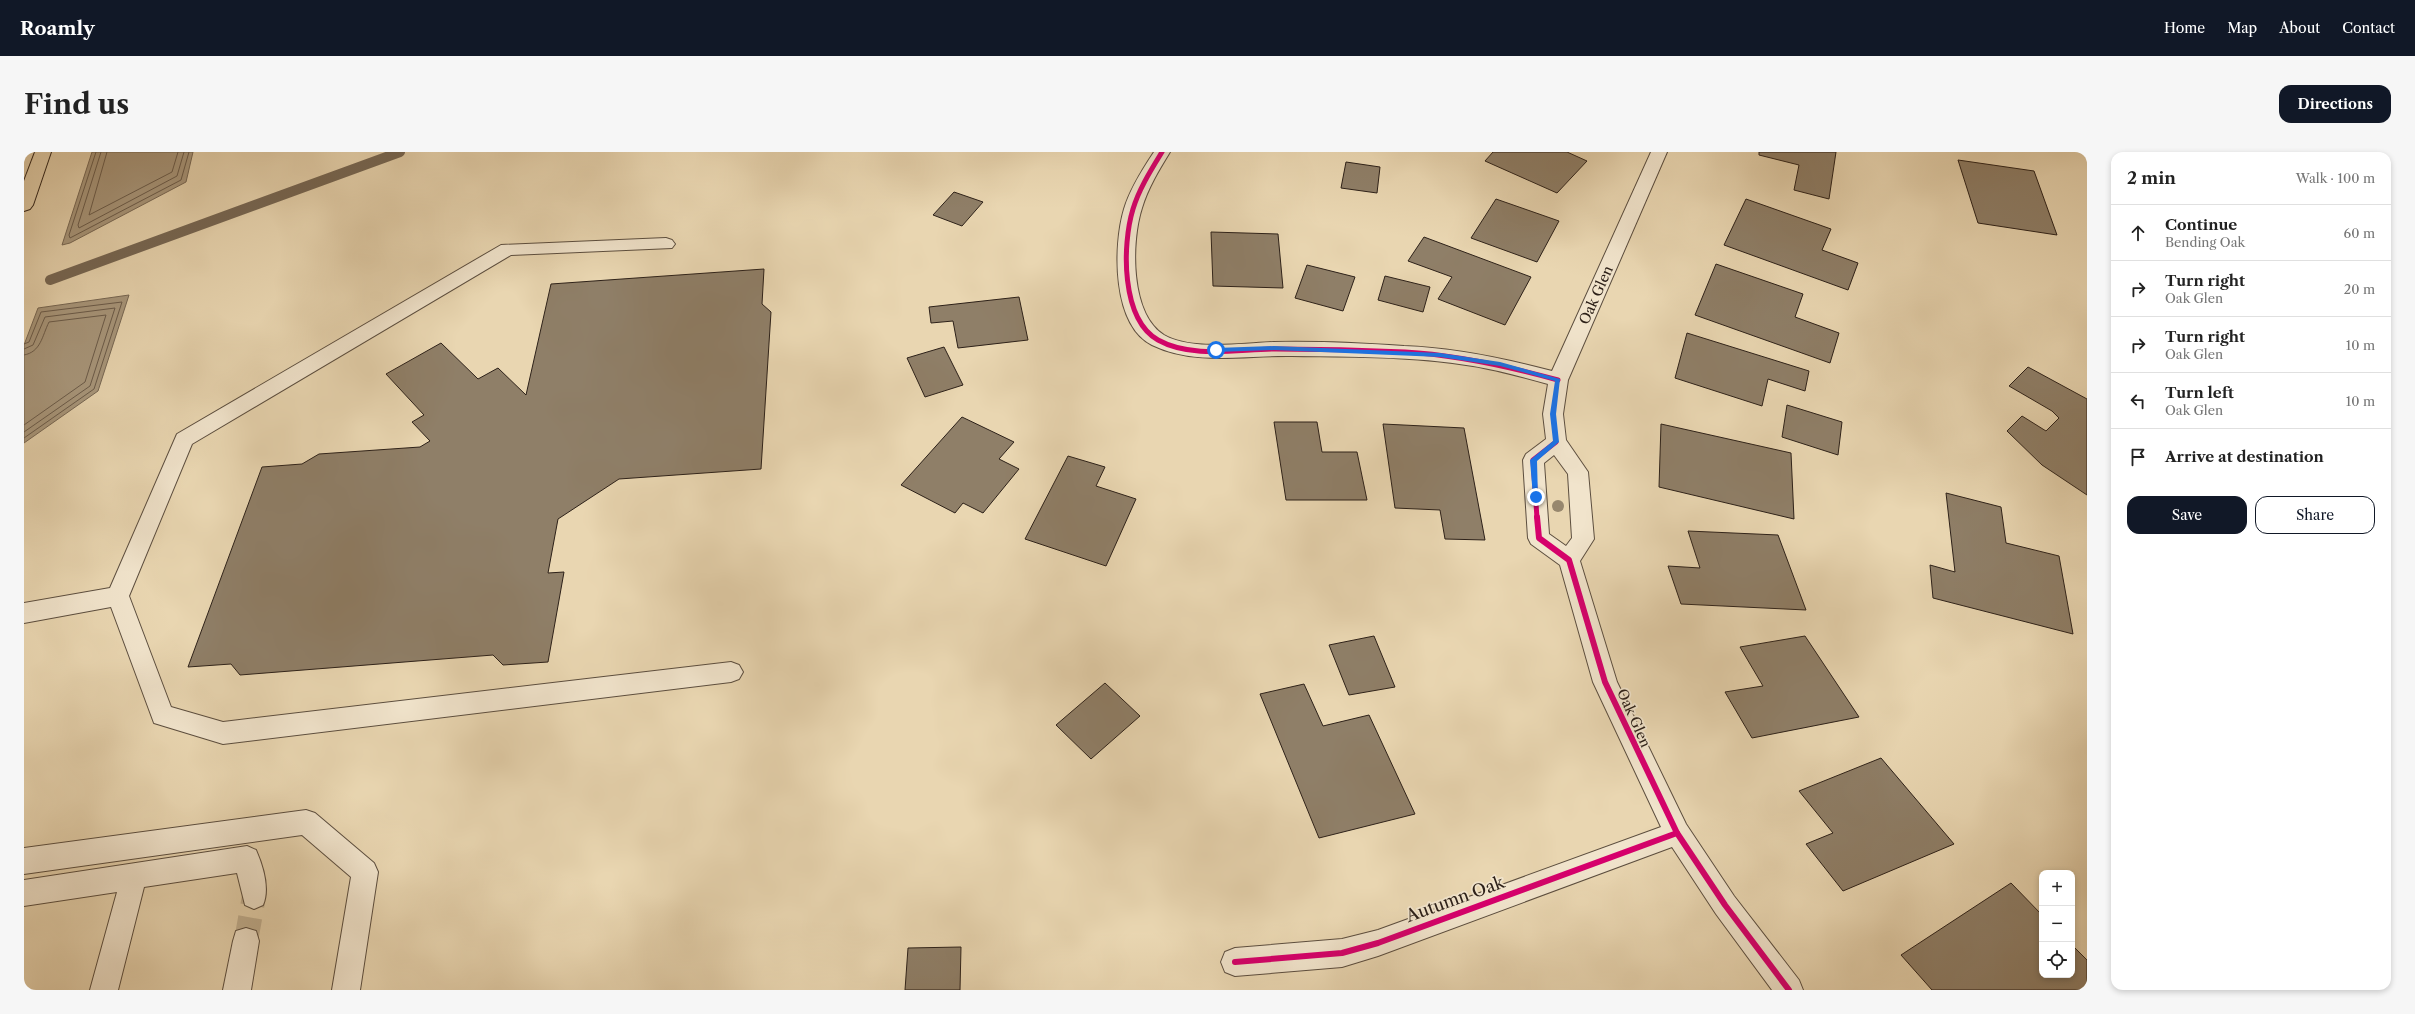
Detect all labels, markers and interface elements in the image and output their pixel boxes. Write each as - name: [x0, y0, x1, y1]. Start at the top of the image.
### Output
- text: Roamly: [20, 17, 95, 40]
- text: Home: [2164, 19, 2205, 37]
- text: Map: [2227, 19, 2257, 37]
- text: About: [2279, 19, 2320, 37]
- text: Contact: [2342, 19, 2395, 37]
- button: Directions: [2279, 85, 2391, 123]
- text: Find us: [24, 87, 129, 121]
- text: 2 min: [2127, 168, 2176, 188]
- text: Walk · 100 m: [2296, 170, 2375, 186]
- text: Continue: [2165, 215, 2237, 234]
- icon: ahead: [2127, 222, 2149, 244]
- text: 60 m: [2344, 225, 2375, 241]
- text: Bending Oak: [2165, 234, 2245, 250]
- street label: Oak Glen: [1575, 263, 1617, 327]
- text: Turn right: [2165, 271, 2245, 290]
- icon: right: [2127, 278, 2149, 300]
- text: 20 m: [2344, 281, 2375, 297]
- text: Oak Glen: [2165, 290, 2223, 306]
- text: Turn right: [2165, 327, 2245, 346]
- icon: right: [2127, 334, 2149, 356]
- text: 10 m: [2346, 337, 2375, 353]
- route start: [1207, 341, 1225, 359]
- text: Oak Glen: [2165, 346, 2223, 362]
- text: Turn left: [2165, 383, 2234, 402]
- icon: left: [2127, 390, 2149, 412]
- text: 10 m: [2346, 393, 2375, 409]
- text: Oak Glen: [2165, 402, 2223, 418]
- icon: arrive: [2127, 446, 2149, 468]
- text: Arrive at destination: [2165, 447, 2324, 466]
- route end: [1527, 488, 1545, 506]
- button: Save: [2127, 496, 2247, 534]
- button: Share: [2255, 496, 2375, 534]
- street label: Oak Glen: [1613, 686, 1655, 750]
- map controls: [2039, 870, 2075, 978]
- button: +: [2039, 870, 2075, 906]
- street label: Autumn Oak: [1402, 872, 1508, 926]
- button: −: [2039, 906, 2075, 942]
- button: locate: [2039, 942, 2075, 978]

